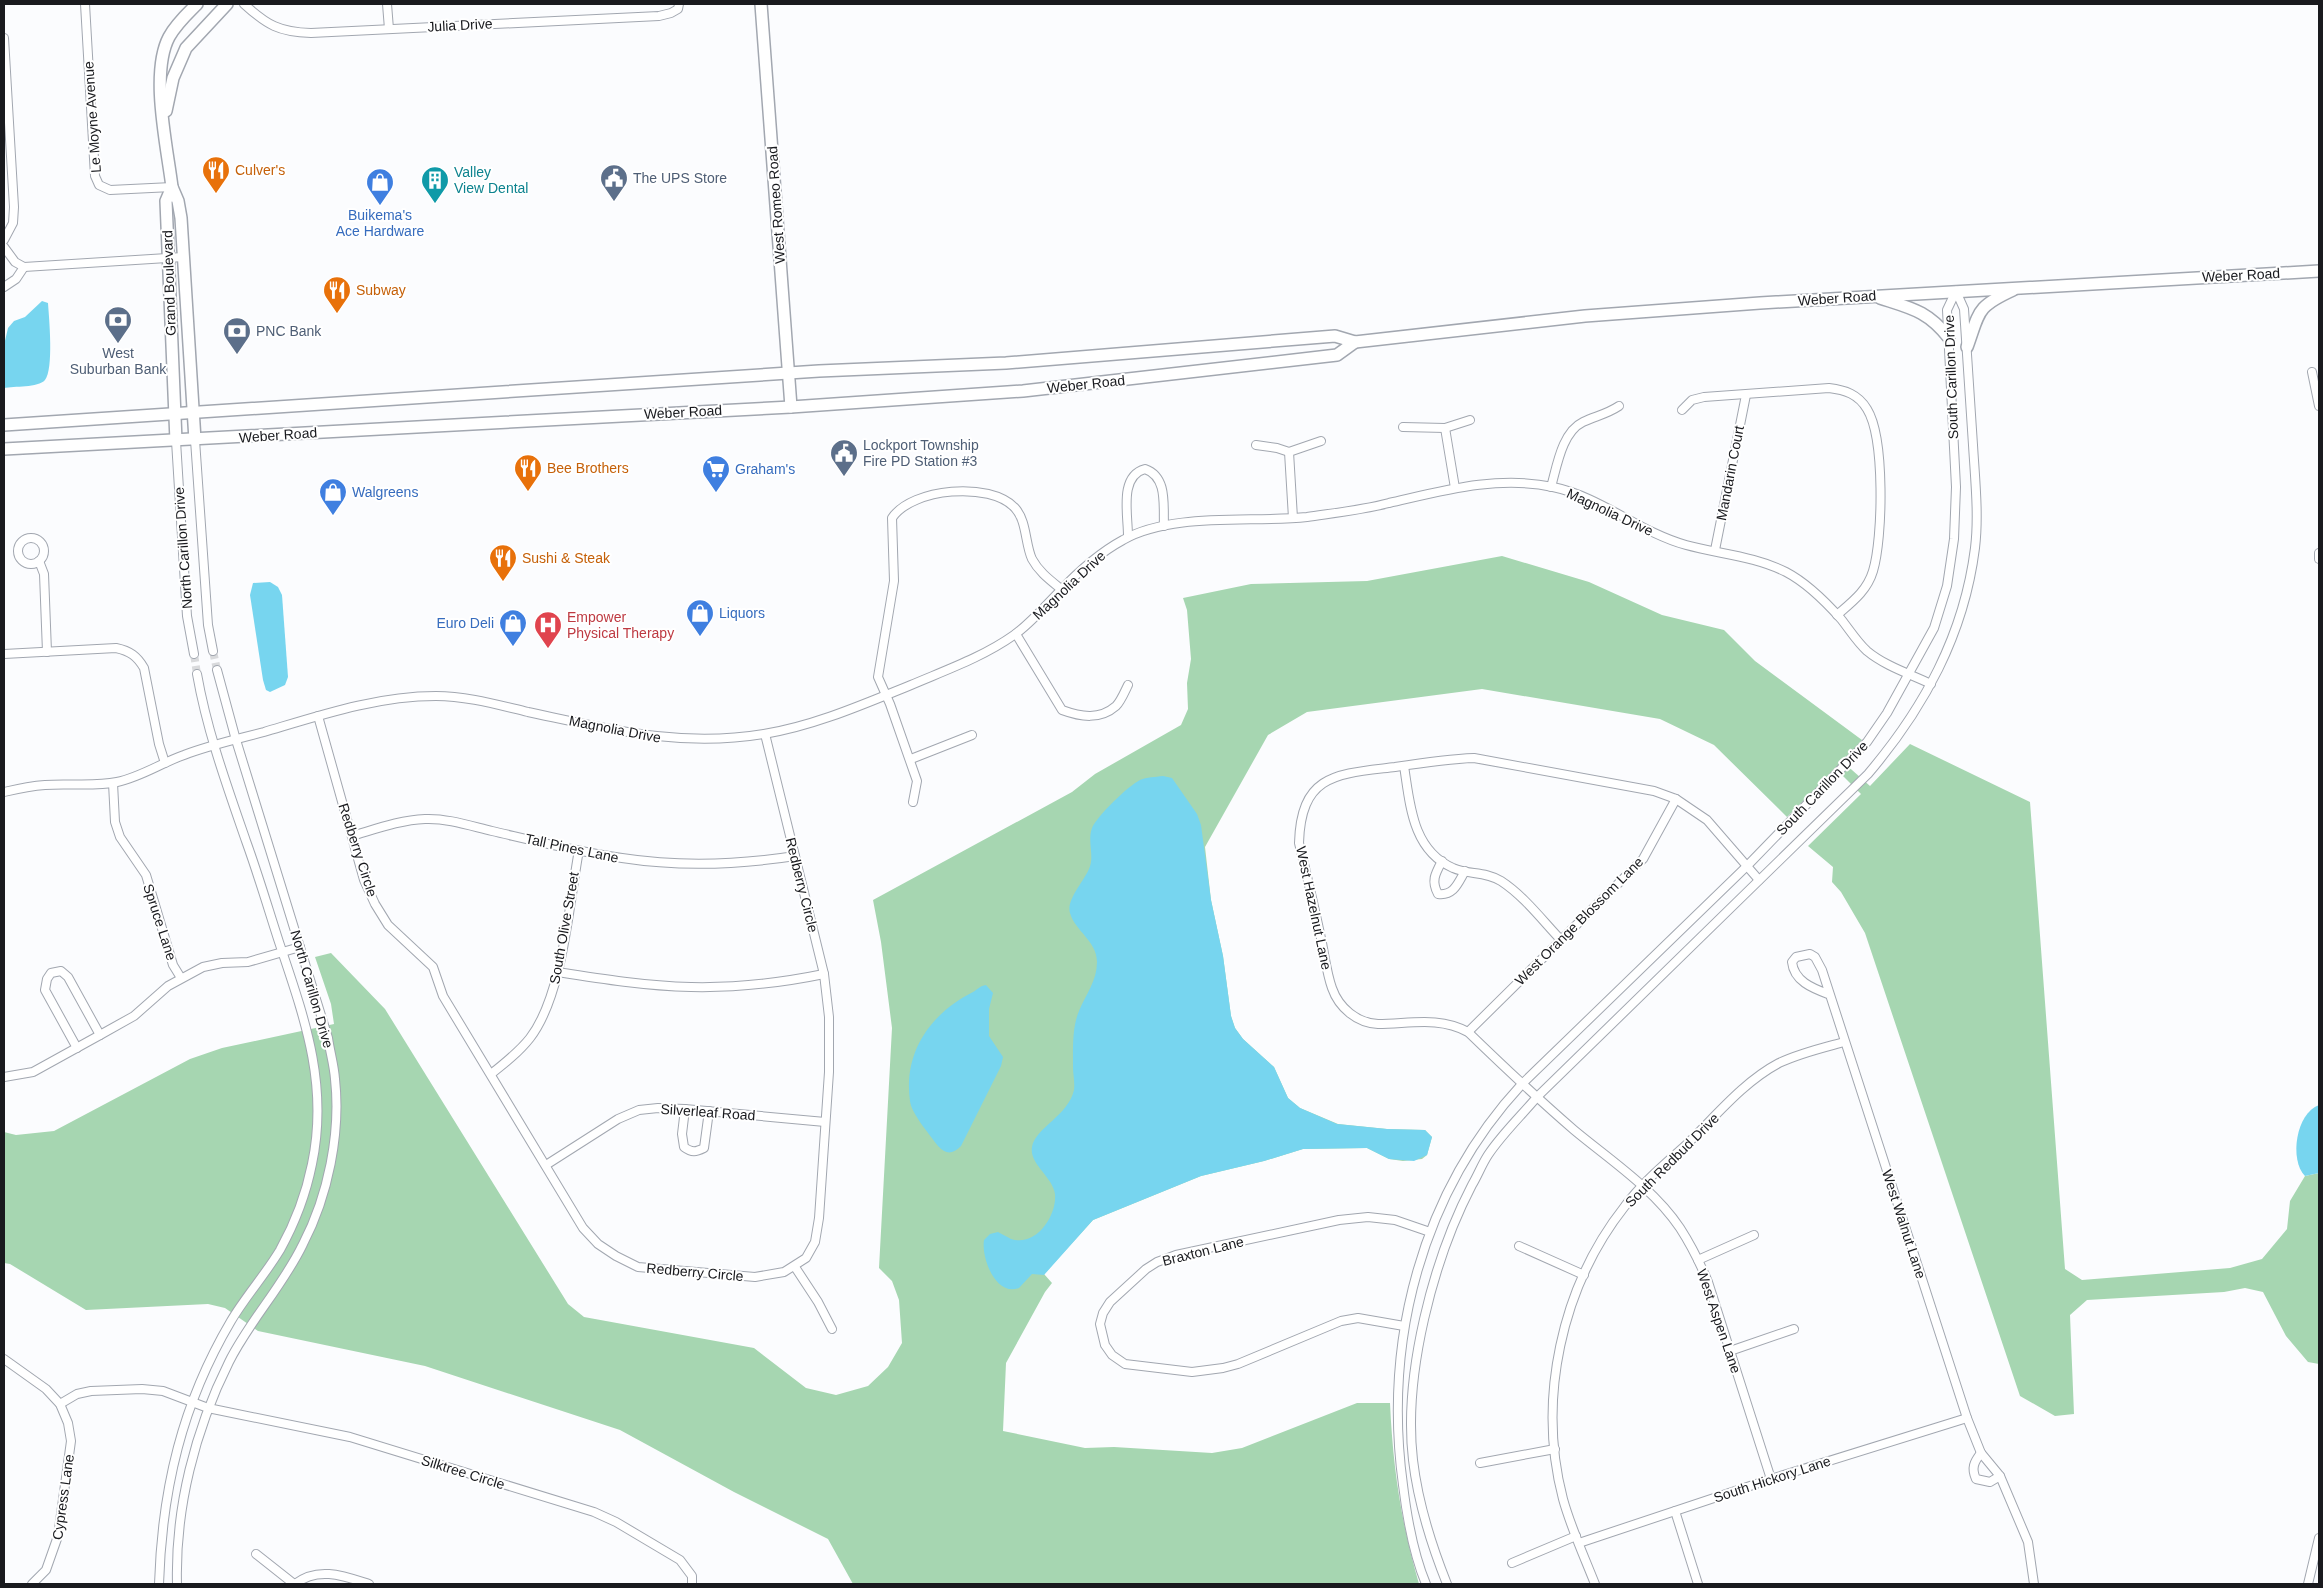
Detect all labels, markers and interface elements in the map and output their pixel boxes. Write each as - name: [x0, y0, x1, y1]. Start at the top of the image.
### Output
- street label: Julia Drive: [427, 15, 493, 35]
- street label: Le Moyne Avenue: [80, 60, 104, 173]
- street label: West Romeo Road: [764, 146, 788, 264]
- restaurant icon: Culver's: [201, 155, 231, 194]
- place label: Culver's: [235, 162, 285, 178]
- public building icon: The UPS Store: [599, 163, 629, 202]
- place label: Valley View Dental: [454, 164, 528, 196]
- building icon: Valley View Dental: [420, 165, 450, 204]
- shop icon: Buikema's Ace Hardware: [365, 167, 395, 206]
- place label: The UPS Store: [633, 170, 727, 186]
- place label: Buikema's Ace Hardware: [336, 207, 425, 239]
- street label: Grand Boulevard: [159, 230, 179, 336]
- street label: Weber Road: [2201, 265, 2281, 285]
- restaurant icon: Subway: [322, 275, 352, 314]
- place label: Subway: [356, 282, 406, 298]
- street label: Weber Road: [1797, 287, 1877, 309]
- bank icon: West Suburban Bank: [103, 305, 133, 344]
- street label: South Carillon Drive: [1941, 314, 1961, 439]
- bank icon: PNC Bank: [222, 316, 252, 355]
- place label: PNC Bank: [256, 323, 322, 339]
- place label: West Suburban Bank: [70, 345, 167, 377]
- street label: Weber Road: [1046, 372, 1126, 396]
- street label: Weber Road: [643, 402, 723, 422]
- street label: Weber Road: [238, 424, 318, 446]
- street label: Mandarin Court: [1713, 424, 1747, 522]
- place label: Lockport Township Fire PD Station #3: [863, 437, 979, 469]
- public building icon: Lockport Township Fire PD Station #3: [829, 438, 859, 477]
- restaurant icon: Bee Brothers: [513, 453, 543, 492]
- supermarket icon: Graham's: [701, 454, 731, 493]
- place label: Bee Brothers: [547, 460, 629, 476]
- place label: Graham's: [735, 461, 795, 477]
- shop icon: Walgreens: [318, 477, 348, 516]
- place label: Walgreens: [352, 484, 418, 500]
- street label: Magnolia Drive: [1564, 485, 1656, 539]
- street label: North Carillon Drive: [171, 486, 195, 609]
- restaurant icon: Sushi & Steak: [488, 543, 518, 582]
- street label: Magnolia Drive: [1029, 547, 1109, 623]
- place label: Sushi & Steak: [522, 550, 611, 566]
- shop icon: Liquors: [685, 598, 715, 637]
- place label: Liquors: [719, 605, 765, 621]
- shop icon: Euro Deli: [498, 608, 528, 647]
- place label: Empower Physical Therapy: [567, 609, 674, 641]
- hospital icon: Empower Physical Therapy: [533, 610, 563, 649]
- place label: Euro Deli: [436, 615, 494, 631]
- street label: Magnolia Drive: [568, 712, 663, 746]
- street label: South Carillon Drive: [1773, 738, 1871, 838]
- street label: Redberry Circle: [335, 801, 381, 899]
- street label: Tall Pines Lane: [524, 830, 620, 866]
- street label: Redberry Circle: [782, 836, 822, 934]
- street label: West Hazelnut Lane: [1293, 845, 1335, 971]
- street label: West Orange Blossom Lane: [1512, 853, 1647, 988]
- street label: South Olive Street: [546, 871, 582, 985]
- street label: Spruce Lane: [140, 882, 180, 962]
- street label: North Carillon Drive: [287, 928, 337, 1050]
- street label: Silverleaf Road: [660, 1101, 756, 1123]
- street label: South Redbud Drive: [1622, 1110, 1722, 1210]
- street label: West Walnut Lane: [1879, 1167, 1929, 1281]
- street label: Braxton Lane: [1161, 1233, 1246, 1269]
- street label: Redberry Circle: [646, 1260, 744, 1284]
- street label: West Aspen Lane: [1694, 1267, 1744, 1376]
- street label: Silktree Circle: [419, 1452, 507, 1492]
- street label: South Hickory Lane: [1711, 1452, 1833, 1505]
- street label: Cypress Lane: [49, 1453, 77, 1541]

